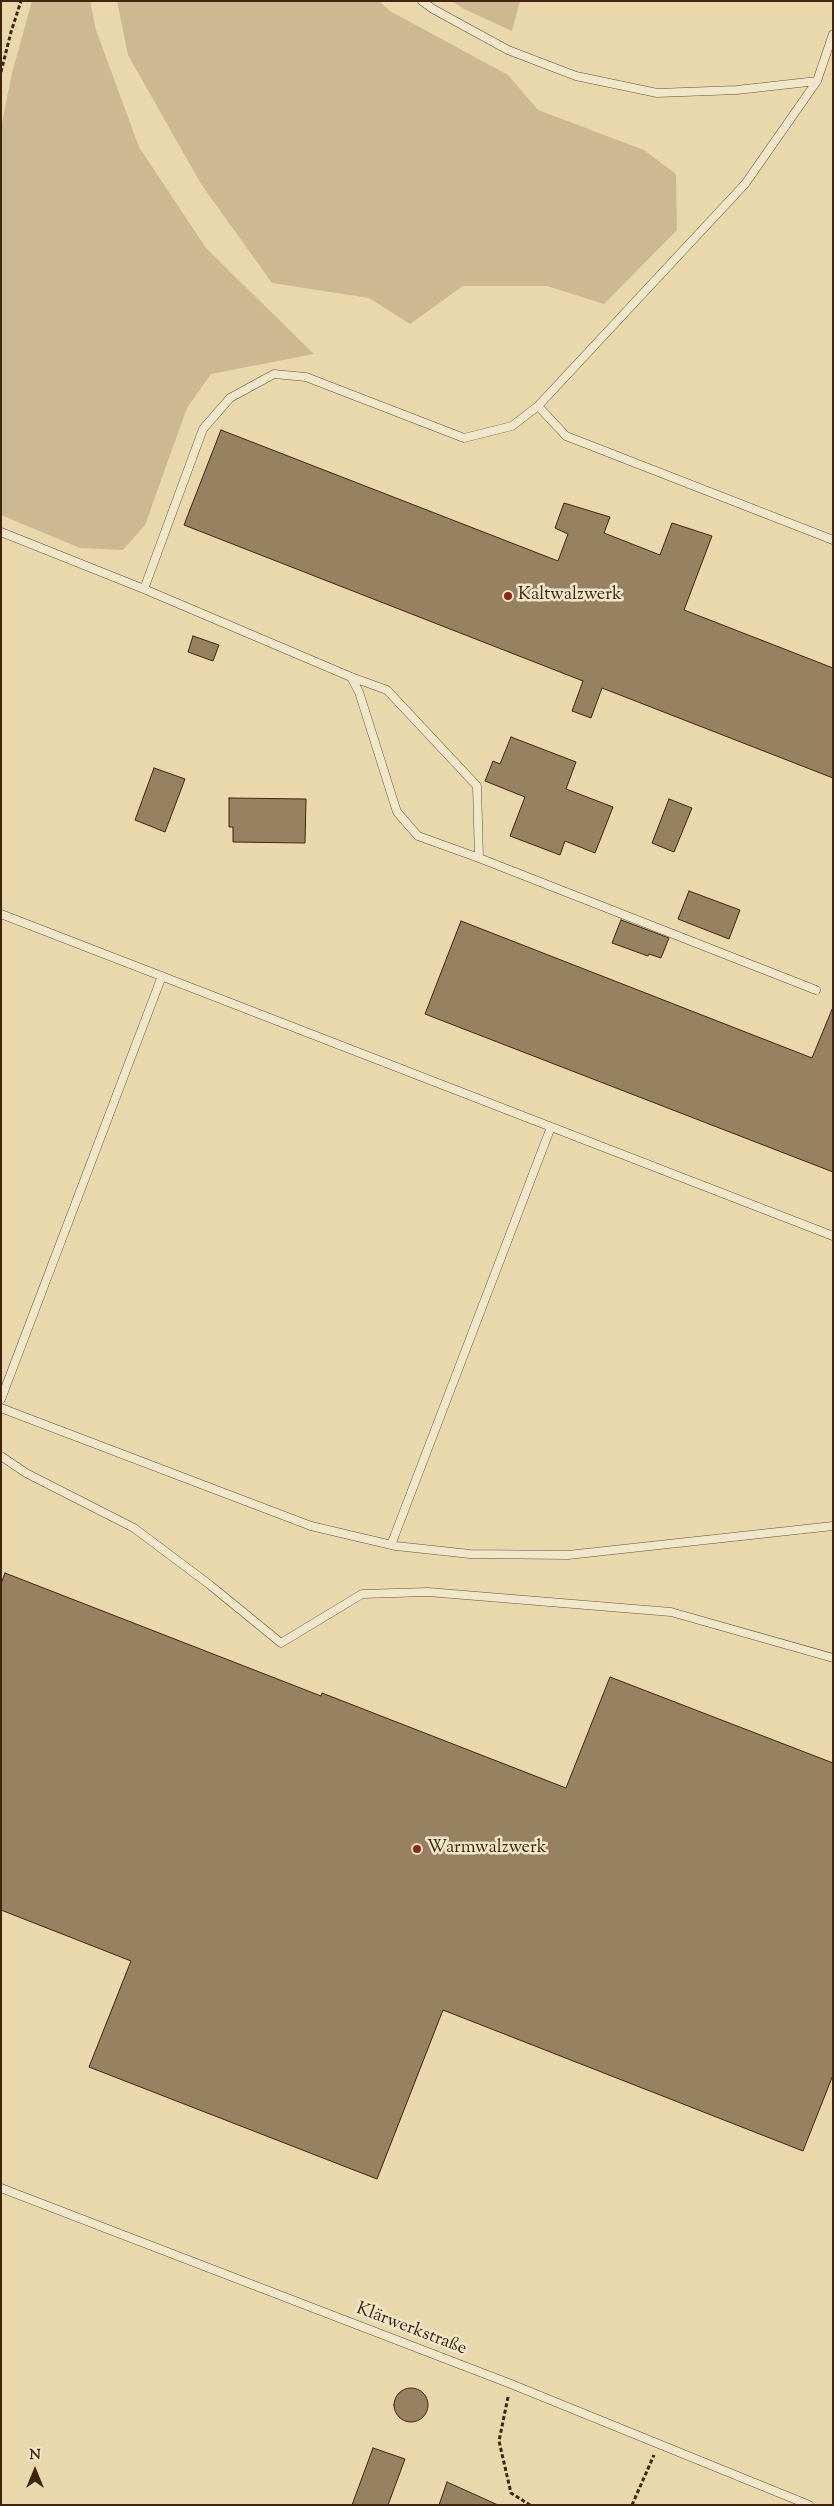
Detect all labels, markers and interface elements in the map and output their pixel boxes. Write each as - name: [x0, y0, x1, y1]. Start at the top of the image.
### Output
- place label: Kaltwalzwerk: [518, 585, 622, 607]
- marker: Kaltwalzwerk: [502, 590, 514, 602]
- place label: Warmwalzwerk: [427, 1838, 546, 1860]
- marker: Warmwalzwerk: [411, 1843, 423, 1855]
- street label: Klärwerkstraße: [353, 2299, 469, 2361]
- north arrow: [10, 2446, 60, 2496]
- text: N: [29, 2446, 41, 2466]

